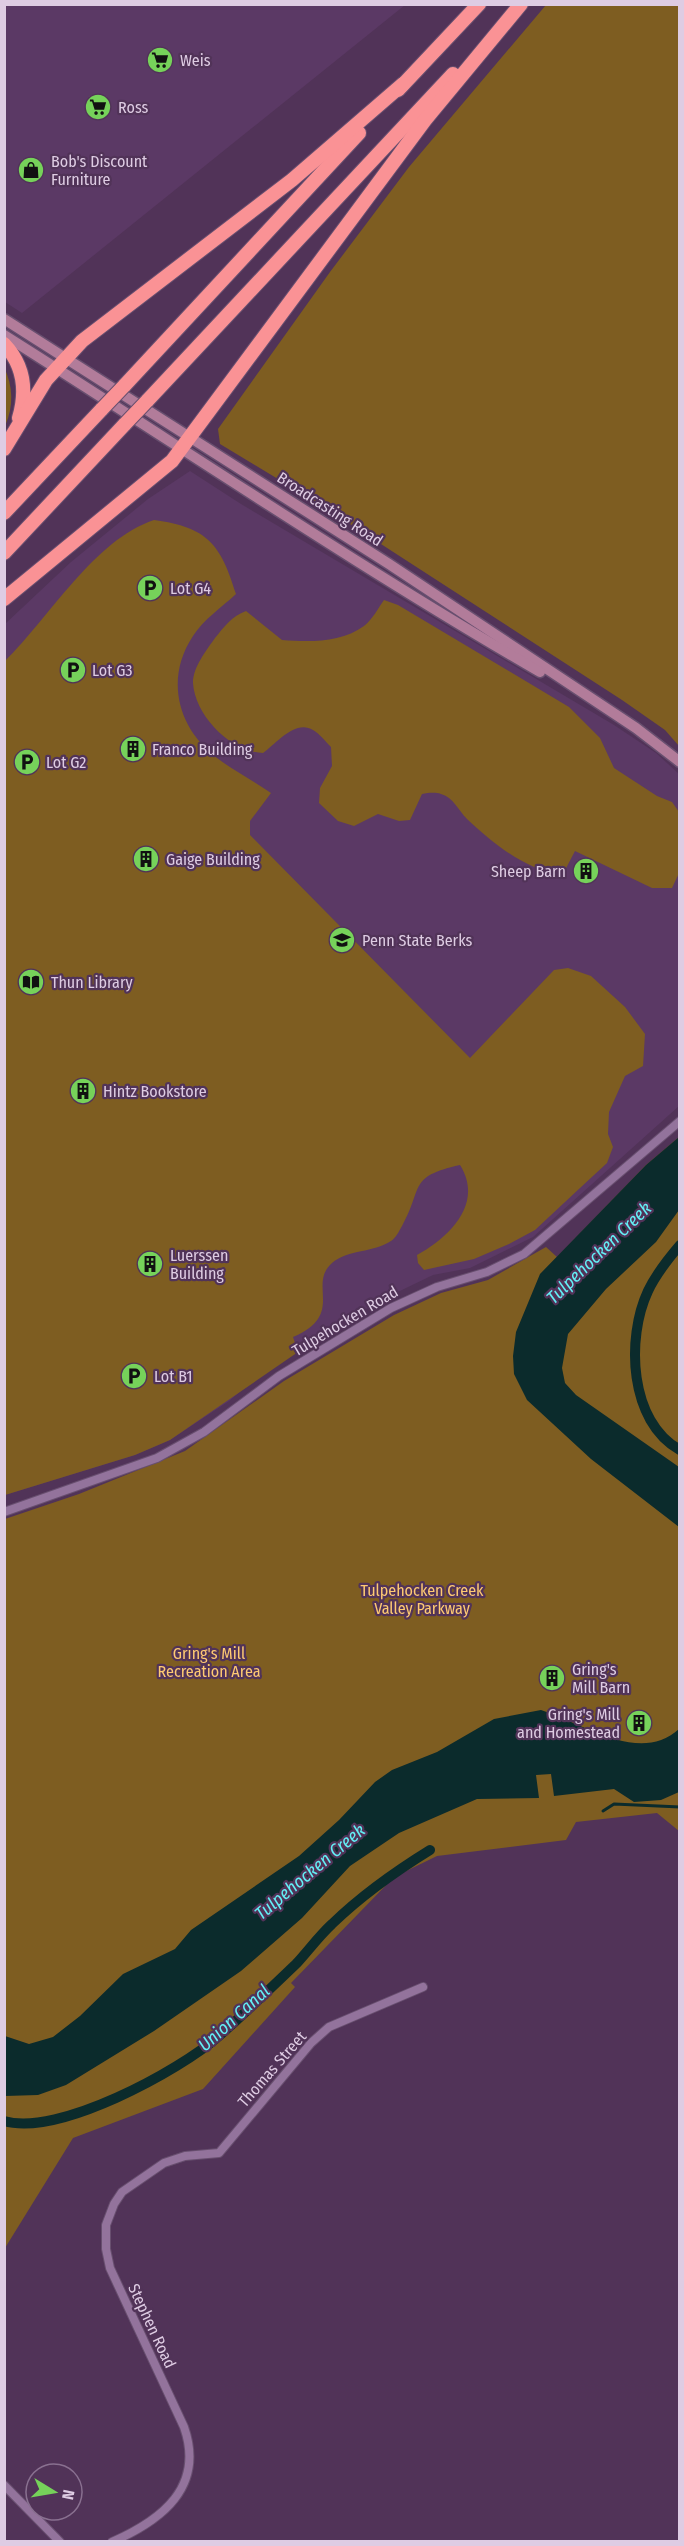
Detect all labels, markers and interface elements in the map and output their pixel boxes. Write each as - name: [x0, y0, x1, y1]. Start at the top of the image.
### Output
- supermarket icon: Weis: [145, 45, 175, 75]
- place label: Weis: [180, 51, 211, 70]
- supermarket icon: Ross: [83, 92, 113, 122]
- place label: Ross: [118, 98, 149, 117]
- place label: Bob's Discount Furniture: [51, 152, 148, 189]
- shop icon: Bob's Discount Furniture: [16, 155, 46, 185]
- street label: Broadcasting Road: [274, 468, 386, 550]
- parking icon: Lot G4: [135, 573, 165, 603]
- place label: Lot G4: [170, 579, 211, 598]
- parking icon: Lot G3: [58, 655, 88, 685]
- place label: Lot G3: [92, 661, 133, 680]
- building icon: Franco Building: [118, 734, 148, 764]
- place label: Franco Building: [152, 740, 253, 759]
- parking icon: Lot G2: [12, 747, 42, 777]
- place label: Lot G2: [46, 753, 86, 772]
- building icon: Gaige Building: [131, 844, 161, 874]
- place label: Gaige Building: [166, 850, 260, 869]
- building icon: Sheep Barn: [571, 856, 601, 886]
- place label: Sheep Barn: [491, 862, 566, 881]
- school or university icon: Penn State Berks: [327, 925, 357, 955]
- place label: Penn State Berks: [362, 931, 473, 950]
- library icon: Thun Library: [16, 967, 46, 997]
- place label: Thun Library: [51, 973, 134, 992]
- building icon: Hintz Bookstore: [68, 1076, 98, 1106]
- place label: Hintz Bookstore: [103, 1082, 207, 1101]
- water label: Tulpehocken Creek: [542, 1197, 656, 1309]
- place label: Luerssen Building: [170, 1246, 228, 1283]
- building icon: Luerssen Building: [135, 1249, 165, 1279]
- street label: Tulpehocken Road: [289, 1282, 401, 1360]
- parking icon: Lot B1: [119, 1361, 149, 1391]
- place label: Lot B1: [154, 1367, 193, 1386]
- park label: Tulpehocken Creek Valley Parkway: [360, 1581, 484, 1618]
- park label: Gring's Mill Recreation Area: [158, 1644, 261, 1681]
- place label: Gring's Mill Barn: [572, 1660, 630, 1697]
- building icon: Gring's Mill Barn: [537, 1663, 567, 1693]
- place label: Gring's Mill and Homestead: [517, 1705, 620, 1742]
- building icon: Gring's Mill and Homestead: [624, 1708, 654, 1738]
- water label: Tulpehocken Creek: [250, 1819, 370, 1925]
- water label: Union Canal: [194, 1980, 275, 2056]
- street label: Thomas Street: [234, 2027, 311, 2111]
- street label: Stephen Road: [124, 2281, 180, 2371]
- north arrow: [24, 2462, 84, 2522]
- text: N: [58, 2488, 78, 2501]

